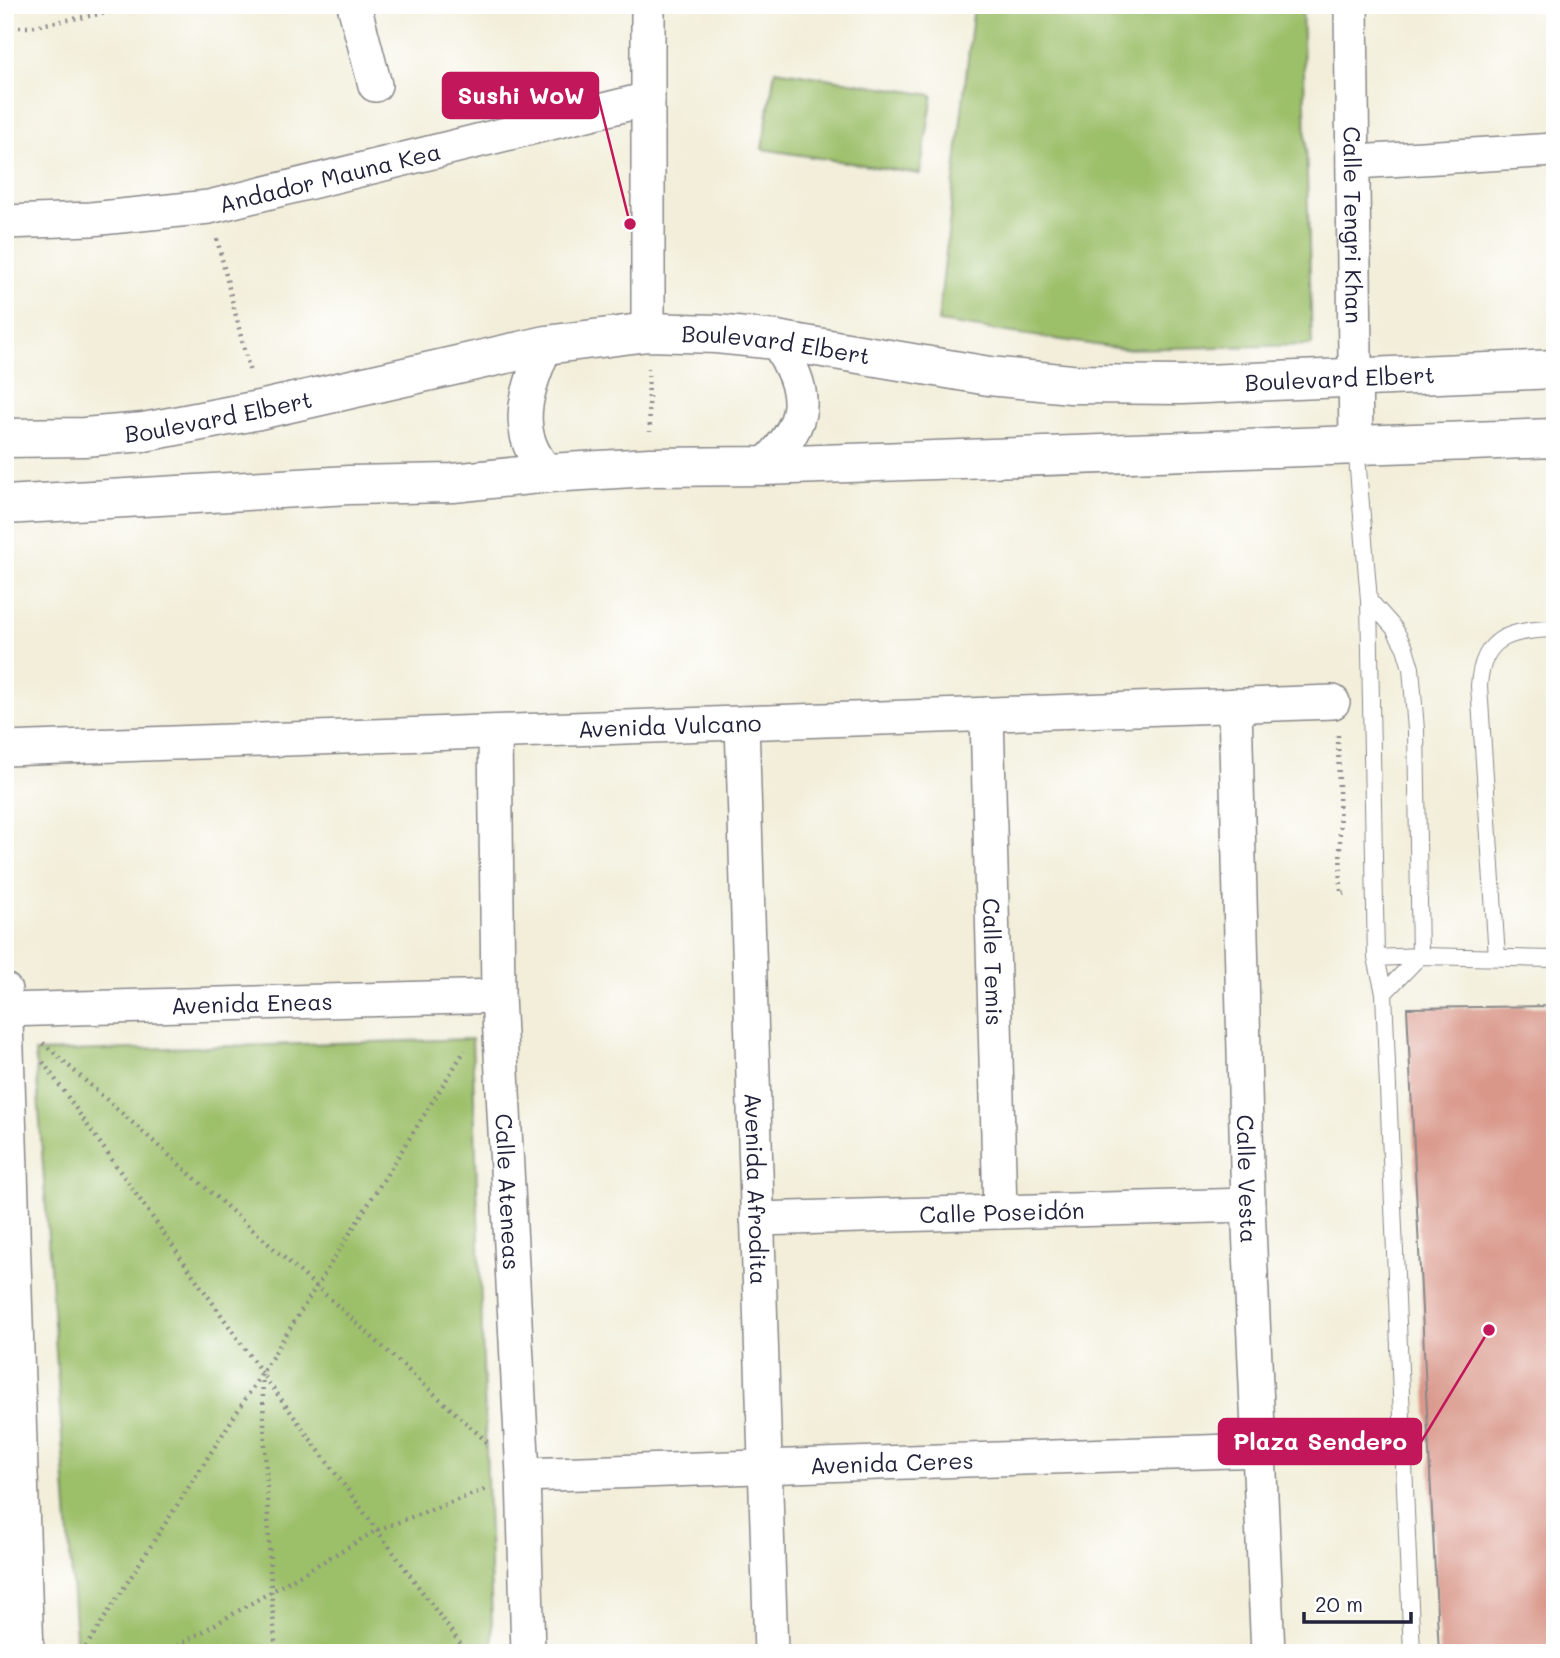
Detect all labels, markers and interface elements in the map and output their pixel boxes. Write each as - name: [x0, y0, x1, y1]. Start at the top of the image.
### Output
- callout: Sushi WoW: [443, 73, 598, 118]
- text: Sushi WoW: [457, 79, 585, 110]
- street label: Calle Tengri Khan: [1337, 126, 1370, 324]
- street label: Andador Mauna Kea: [216, 136, 444, 219]
- street label: Boulevard Elbert: [681, 318, 873, 371]
- street label: Boulevard Elbert: [1244, 359, 1435, 397]
- street label: Boulevard Elbert: [124, 383, 315, 449]
- street label: Avenida Vulcano: [577, 707, 762, 744]
- street label: Calle Temis: [977, 898, 1010, 1026]
- street label: Avenida Eneas: [171, 986, 333, 1020]
- street label: Avenida Afrodita: [739, 1092, 775, 1285]
- street label: Calle Ateneas: [489, 1113, 527, 1271]
- street label: Calle Vesta: [1231, 1114, 1265, 1244]
- street label: Calle Poseidón: [919, 1195, 1085, 1229]
- callout: Plaza Sendero: [1219, 1419, 1421, 1464]
- text: Plaza Sendero: [1233, 1425, 1407, 1456]
- street label: Avenida Ceres: [809, 1445, 974, 1480]
- scale bar: [1304, 1581, 1411, 1625]
- text: 20 m: [1315, 1590, 1363, 1617]

